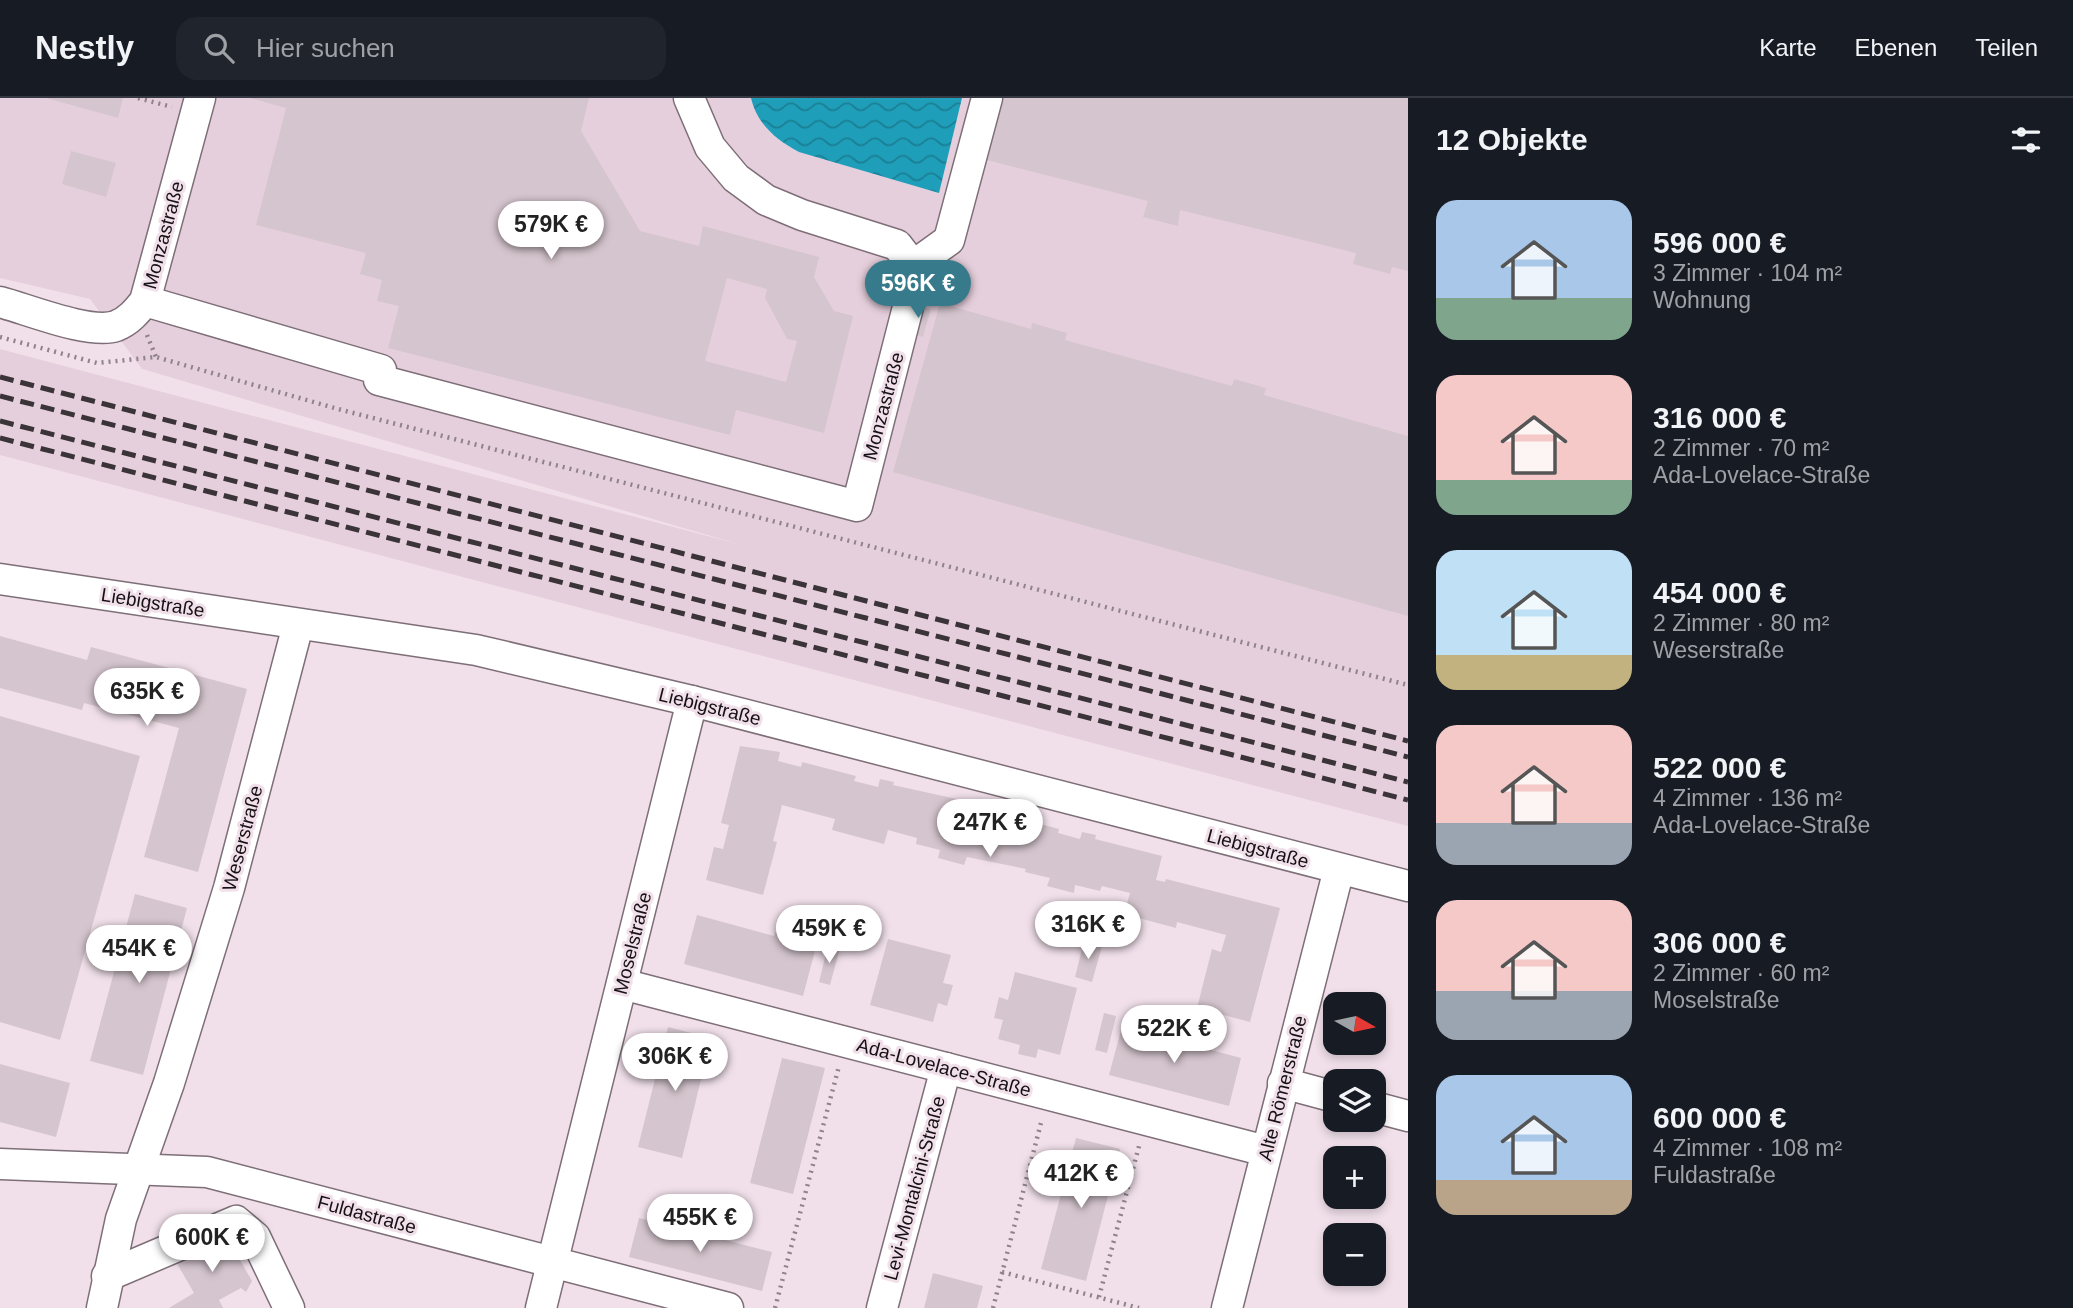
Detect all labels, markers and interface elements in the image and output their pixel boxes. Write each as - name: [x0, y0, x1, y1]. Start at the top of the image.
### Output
- search box: [176, 17, 666, 80]
- text: Nestly: [35, 29, 134, 66]
- icon: search: [200, 29, 238, 67]
- text: Hier suchen: [256, 33, 395, 63]
- text: Karte: [1759, 34, 1817, 61]
- text: Ebenen: [1855, 34, 1937, 61]
- text: Teilen: [1975, 34, 2038, 61]
- icon: filters: [2007, 121, 2045, 159]
- text: 12 Objekte: [1436, 123, 1588, 156]
- street label: Monzastraße: [139, 179, 188, 291]
- pin: 579K €: [494, 202, 608, 261]
- text: 579K €: [514, 211, 588, 237]
- text: 596 000 €: [1653, 226, 1786, 259]
- icon: home: [1492, 228, 1576, 312]
- pin: 596K €: [861, 260, 975, 320]
- text: 3 Zimmer · 104 m²: [1653, 260, 1842, 286]
- text: 596K €: [881, 270, 955, 296]
- text: Wohnung: [1653, 287, 1751, 313]
- street label: Monzastraße: [859, 350, 908, 462]
- text: 316 000 €: [1653, 401, 1786, 434]
- icon: home: [1492, 403, 1576, 487]
- text: 2 Zimmer · 70 m²: [1653, 435, 1829, 461]
- text: Ada-Lovelace-Straße: [1653, 462, 1870, 488]
- text: 454 000 €: [1653, 576, 1786, 609]
- icon: home: [1492, 578, 1576, 662]
- street label: Liebigstraße: [100, 584, 206, 621]
- text: 2 Zimmer · 80 m²: [1653, 610, 1829, 636]
- text: Weserstraße: [1653, 637, 1784, 663]
- pin: 635K €: [90, 668, 204, 728]
- text: 635K €: [110, 678, 184, 704]
- street label: Liebigstraße: [657, 684, 763, 729]
- text: 522 000 €: [1653, 751, 1786, 784]
- icon: home: [1492, 753, 1576, 837]
- street label: Weserstraße: [218, 783, 267, 893]
- text: 4 Zimmer · 136 m²: [1653, 785, 1842, 811]
- pin: 247K €: [933, 800, 1047, 859]
- text: 247K €: [953, 809, 1027, 835]
- text: Ada-Lovelace-Straße: [1653, 812, 1870, 838]
- street label: Liebigstraße: [1205, 825, 1311, 872]
- street label: Moselstraße: [610, 890, 655, 996]
- pin: 316K €: [1031, 902, 1145, 961]
- pin: 459K €: [772, 906, 886, 965]
- text: 316K €: [1051, 911, 1125, 937]
- text: 459K €: [792, 915, 866, 941]
- pin: 454K €: [82, 926, 196, 985]
- text: 306 000 €: [1653, 926, 1786, 959]
- icon: home: [1492, 928, 1576, 1012]
- text: 454K €: [102, 935, 176, 961]
- text: 2 Zimmer · 60 m²: [1653, 960, 1829, 986]
- text: Moselstraße: [1653, 987, 1780, 1013]
- north arrow: [1323, 992, 1386, 1055]
- map controls: [1323, 992, 1386, 1286]
- pin: 522K €: [1117, 1006, 1231, 1065]
- street label: Alte Römerstraße: [1254, 1013, 1311, 1163]
- text: 522K €: [1137, 1015, 1211, 1041]
- pin: 306K €: [618, 1034, 732, 1093]
- street label: Ada-Lovelace-Straße: [854, 1034, 1033, 1101]
- text: 306K €: [638, 1043, 712, 1069]
- button: layers: [1323, 1069, 1386, 1132]
- street label: Levi-Montalcini-Straße: [880, 1094, 949, 1283]
- text: 600 000 €: [1653, 1101, 1786, 1134]
- icon: home: [1492, 1103, 1576, 1187]
- text: 4 Zimmer · 108 m²: [1653, 1135, 1842, 1161]
- button: +: [1323, 1146, 1386, 1209]
- pin: 412K €: [1024, 1150, 1138, 1210]
- text: 412K €: [1044, 1160, 1118, 1186]
- text: Fuldastraße: [1653, 1162, 1776, 1188]
- street label: Fuldastraße: [315, 1191, 419, 1238]
- pin: 455K €: [643, 1194, 757, 1254]
- text: 455K €: [663, 1204, 737, 1230]
- pin: 600K €: [155, 1214, 269, 1274]
- button: −: [1323, 1223, 1386, 1286]
- text: 600K €: [175, 1224, 249, 1250]

